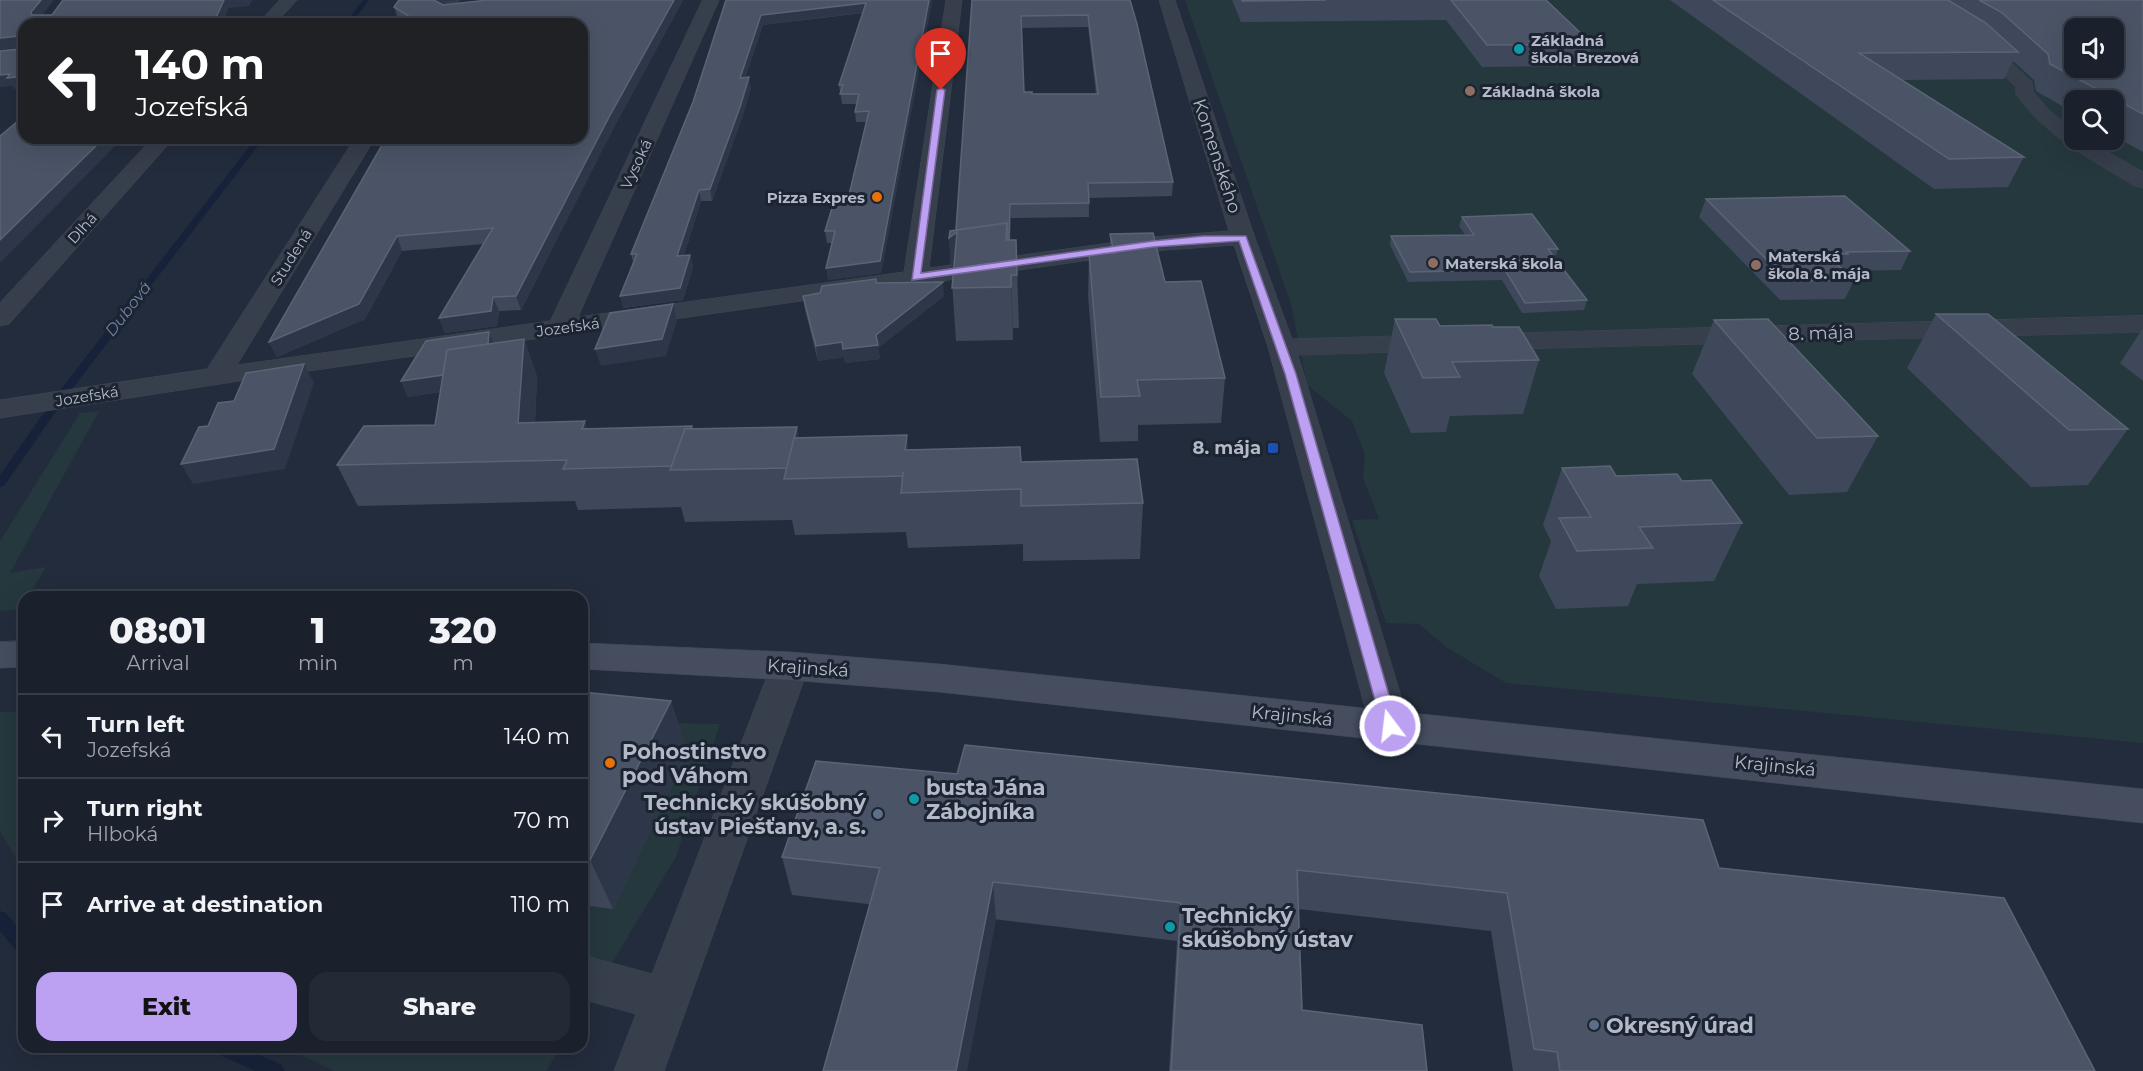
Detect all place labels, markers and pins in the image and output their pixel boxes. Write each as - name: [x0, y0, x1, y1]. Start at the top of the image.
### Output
- pin: [915, 28, 966, 90]
- place label: Základná škola Brezová: [1531, 31, 1639, 67]
- marker: Základná škola Brezová: [1512, 42, 1526, 56]
- place label: Základná škola: [1482, 82, 1600, 101]
- marker: Základná škola: [1463, 84, 1477, 98]
- place label: Pizza Expres: [767, 188, 865, 207]
- marker: Pizza Expres: [870, 190, 884, 204]
- place label: Materská škola 8. mája: [1768, 247, 1870, 283]
- place label: Materská škola: [1445, 254, 1563, 273]
- marker: Materská škola: [1426, 256, 1440, 270]
- marker: Materská škola 8. mája: [1749, 258, 1763, 272]
- place label: 8. mája: [1193, 437, 1261, 459]
- marker: 8. mája: [1266, 441, 1280, 455]
- place label: Pohostinstvo pod Váhom: [622, 739, 767, 788]
- marker: Pohostinstvo pod Váhom: [603, 756, 617, 770]
- place label: busta Jána Zábojníka: [926, 775, 1046, 824]
- place label: Technický skúšobný ústav Piešťany, a. s.: [644, 790, 866, 839]
- marker: busta Jána Zábojníka: [907, 792, 921, 806]
- marker: Technický skúšobný ústav Piešťany, a. s.: [871, 807, 885, 821]
- place label: Technický skúšobný ústav: [1182, 903, 1353, 952]
- marker: Technický skúšobný ústav: [1163, 920, 1177, 934]
- place label: Okresný úrad: [1606, 1013, 1754, 1038]
- marker: Okresný úrad: [1587, 1018, 1601, 1032]

